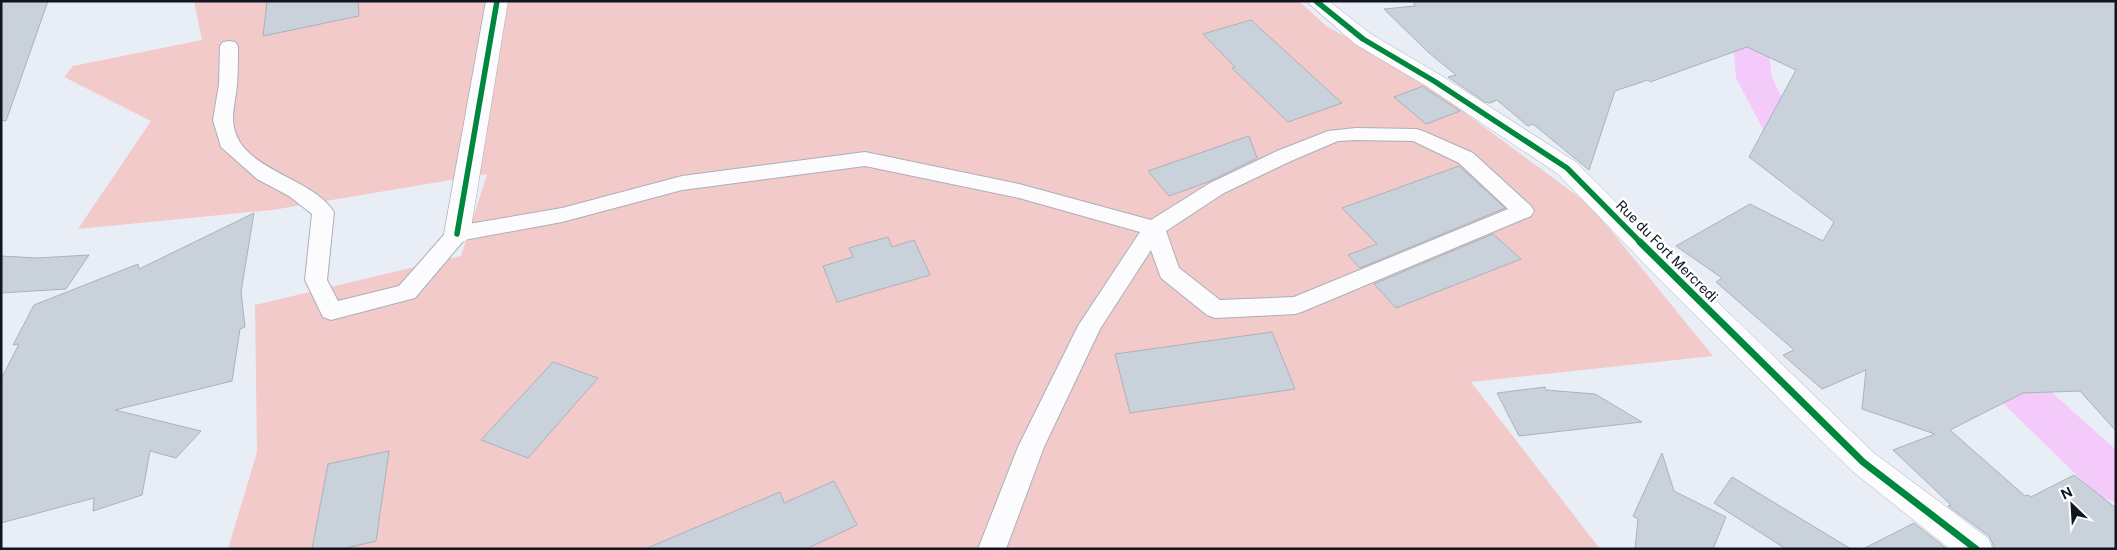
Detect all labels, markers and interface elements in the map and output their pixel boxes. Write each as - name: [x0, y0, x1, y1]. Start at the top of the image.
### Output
- street label: Rue du Fort Mercredi: [1613, 197, 1721, 305]
- north arrow: [2047, 480, 2097, 530]
- text: N: [2058, 484, 2075, 503]

